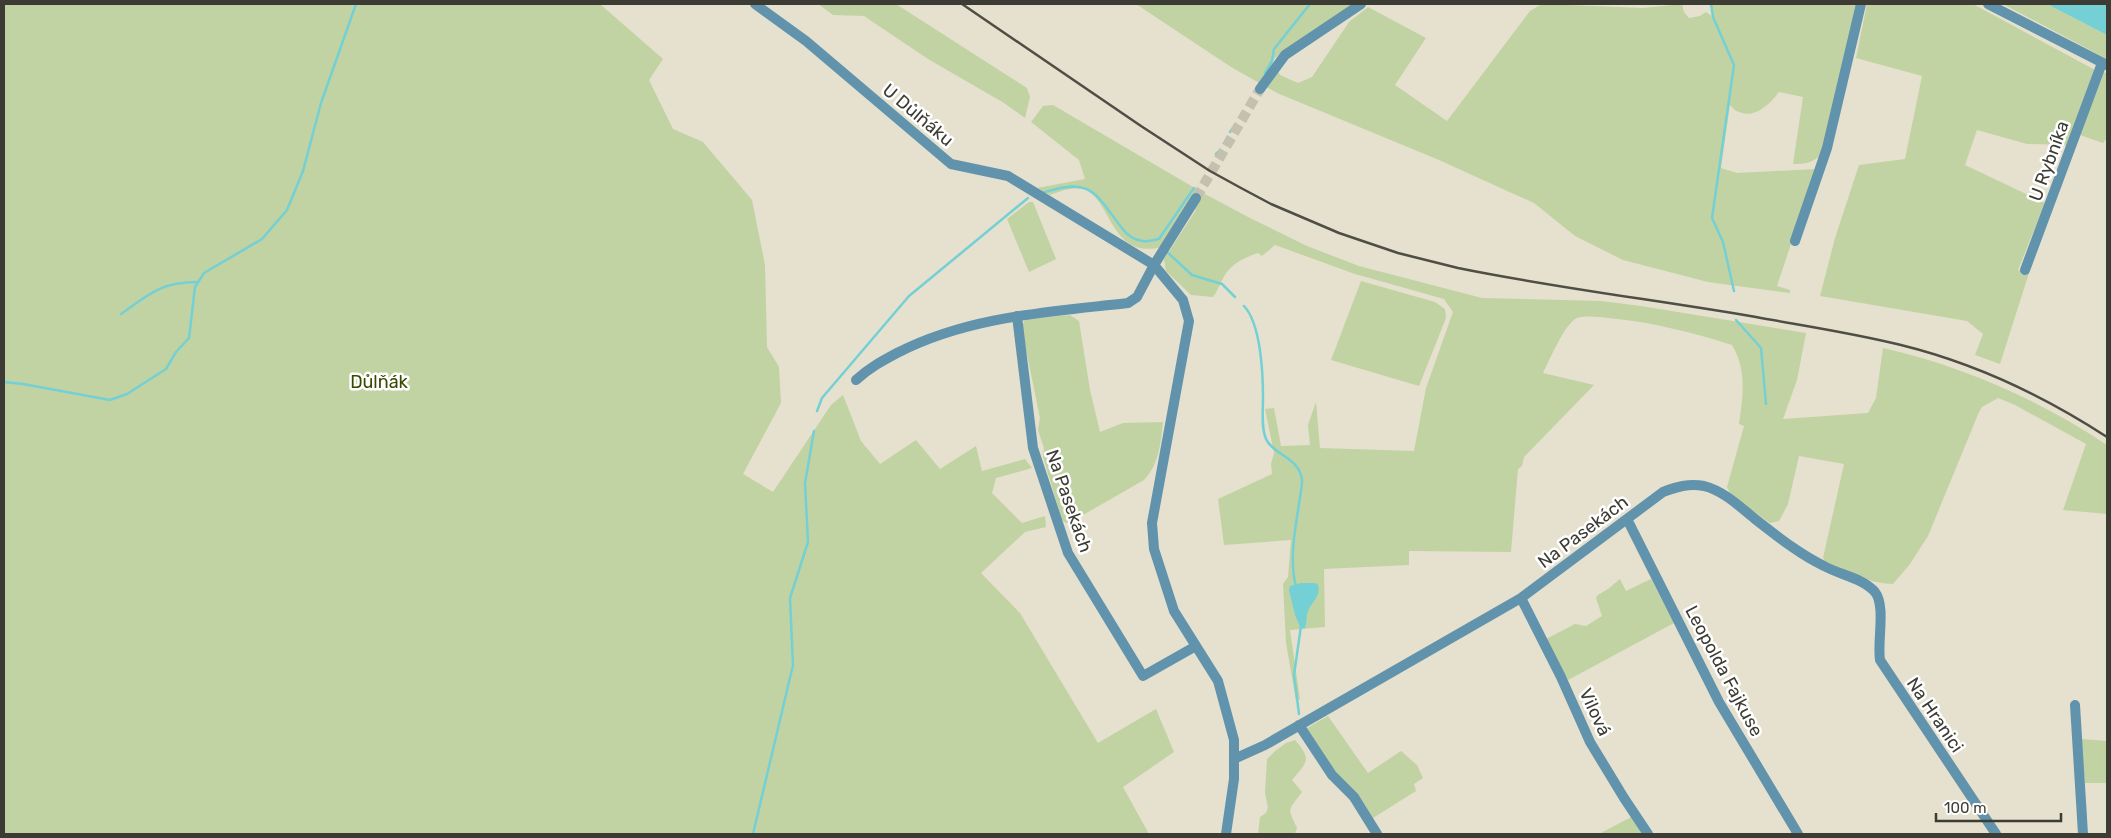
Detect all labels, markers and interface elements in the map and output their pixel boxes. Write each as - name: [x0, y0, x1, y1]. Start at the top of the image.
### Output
- street label: U Důlňáku: [878, 79, 958, 151]
- street label: U Rybníka: [2024, 118, 2074, 204]
- park label: Důlňák: [350, 371, 409, 393]
- street label: Na Pasekách: [1041, 447, 1097, 555]
- street label: Na Pasekách: [1534, 491, 1632, 573]
- street label: Leopolda Fajkuse: [1680, 602, 1768, 740]
- street label: Na Hranici: [1902, 673, 1968, 757]
- street label: Vilová: [1574, 685, 1616, 739]
- scale bar: [1936, 790, 2061, 822]
- text: 100 m: [1944, 799, 1986, 817]

